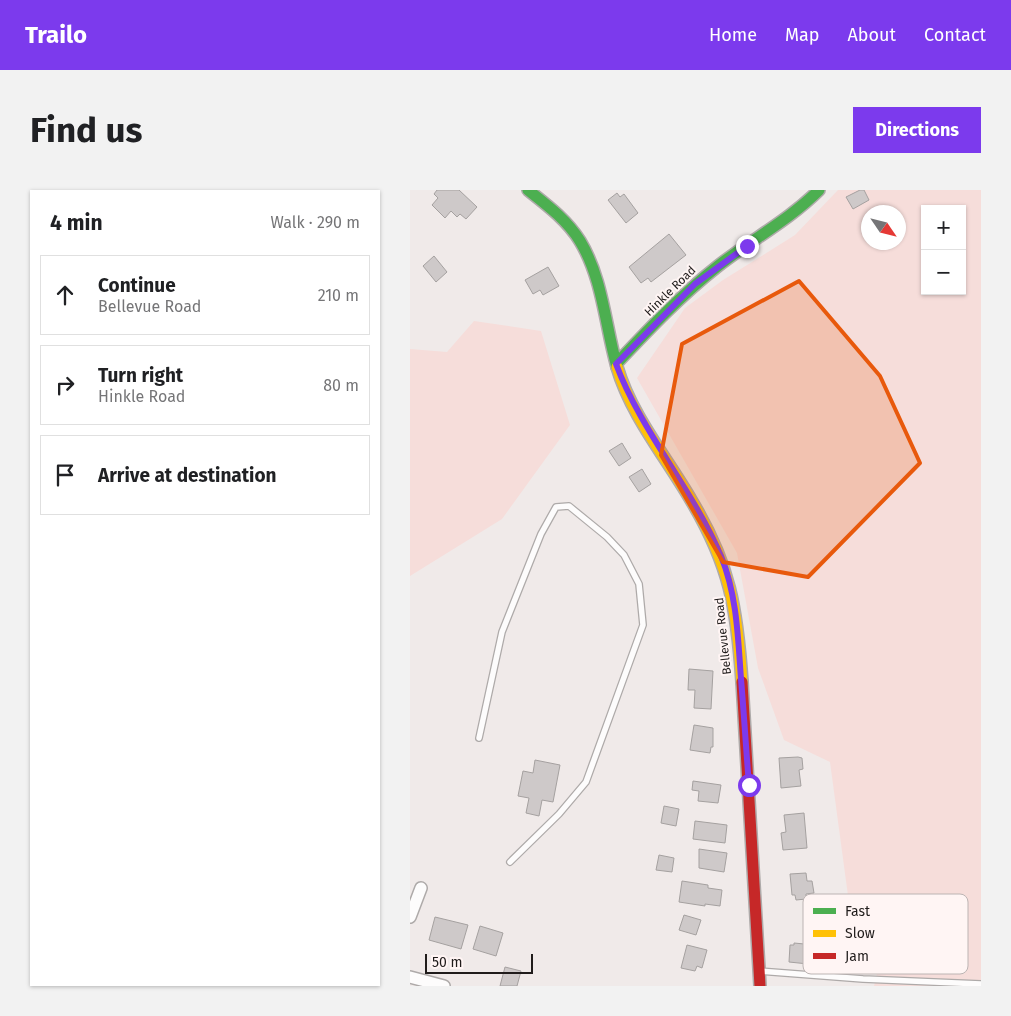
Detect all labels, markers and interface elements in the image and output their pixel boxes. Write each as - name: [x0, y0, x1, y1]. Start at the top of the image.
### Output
- text: Trailo: [25, 21, 87, 49]
- text: Home: [709, 24, 757, 46]
- text: Map: [785, 24, 819, 46]
- text: About: [847, 24, 896, 46]
- text: Contact: [924, 24, 986, 46]
- button: Directions: [853, 107, 981, 153]
- text: Find us: [30, 109, 142, 151]
- north arrow: [861, 205, 906, 250]
- map controls: [921, 205, 966, 295]
- button: +: [921, 205, 966, 250]
- text: 4 min: [50, 210, 103, 236]
- text: Walk · 290 m: [270, 213, 360, 232]
- route end: [736, 235, 759, 258]
- button: −: [921, 250, 966, 295]
- street label: Hinkle Road: [642, 263, 698, 319]
- text: Continue: [98, 274, 176, 297]
- icon: ahead: [51, 281, 79, 309]
- text: 210 m: [318, 286, 359, 305]
- text: Bellevue Road: [98, 297, 201, 316]
- text: Turn right: [98, 364, 183, 387]
- icon: right: [51, 371, 79, 399]
- text: 80 m: [323, 376, 359, 395]
- text: Hinkle Road: [98, 387, 185, 406]
- icon: arrive: [51, 461, 79, 489]
- text: Arrive at destination: [98, 464, 277, 487]
- street label: Bellevue Road: [712, 597, 734, 675]
- route start: [738, 774, 761, 797]
- legend: [803, 894, 968, 974]
- text: Fast: [845, 903, 871, 920]
- text: Slow: [845, 925, 875, 942]
- text: Jam: [845, 948, 869, 965]
- scale bar: [425, 951, 532, 974]
- text: 50 m: [432, 954, 463, 971]

